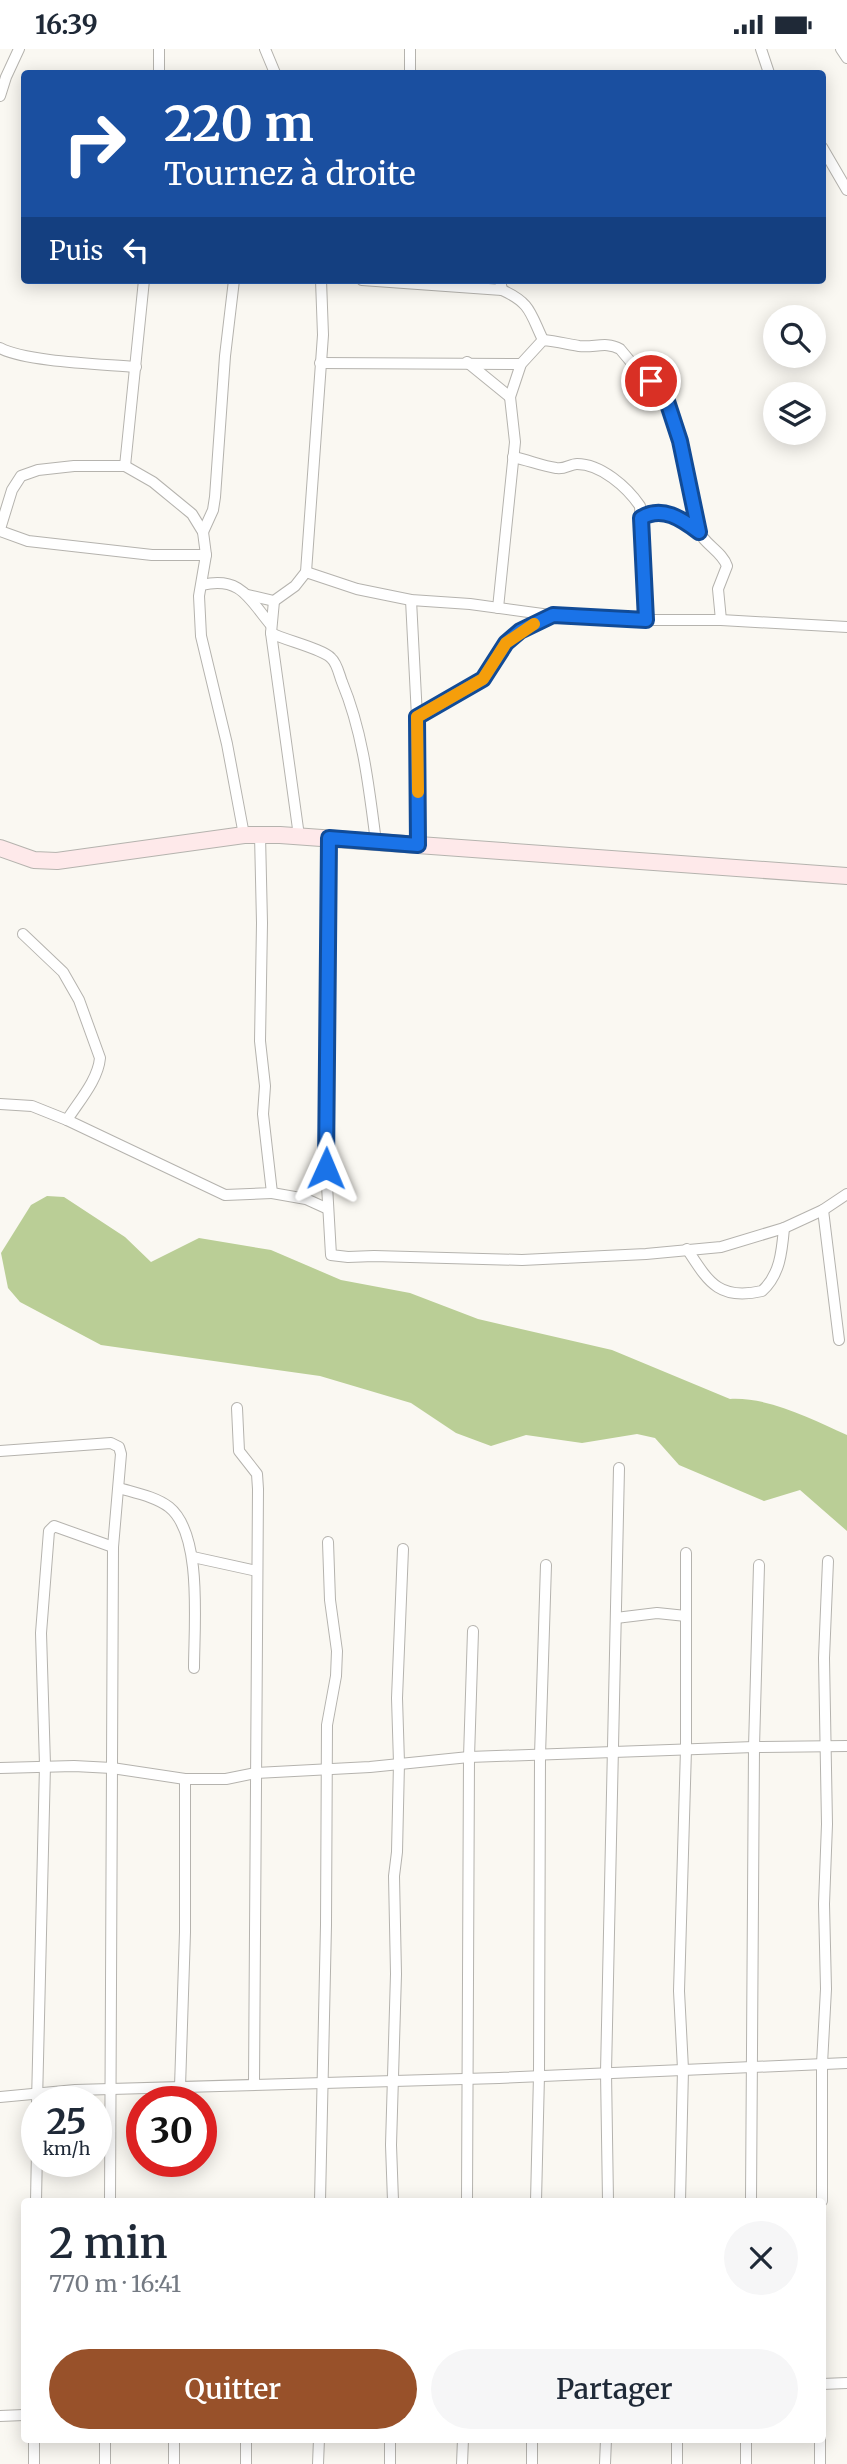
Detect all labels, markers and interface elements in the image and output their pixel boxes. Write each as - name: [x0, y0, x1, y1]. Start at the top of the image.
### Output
- text: 16:39: [35, 8, 98, 41]
- text: 220 m: [164, 93, 314, 154]
- icon: right: [49, 98, 140, 189]
- text: Tournez à droite: [164, 154, 416, 194]
- icon: left: [117, 231, 155, 269]
- text: Puis: [49, 234, 103, 267]
- map controls: [763, 305, 826, 445]
- button: search: [763, 305, 826, 368]
- pin: [621, 351, 681, 411]
- icon: arrive: [632, 362, 670, 400]
- button: layers: [763, 382, 826, 445]
- position arrow: [289, 1131, 363, 1205]
- speed limit sign: 30: [126, 2086, 217, 2177]
- text: 25: [46, 2100, 87, 2144]
- text: km/h: [43, 2137, 90, 2160]
- text: 2 min: [49, 2217, 168, 2269]
- button: close: [724, 2221, 798, 2295]
- text: 770 m · 16:41: [49, 2269, 181, 2298]
- button: Quitter: [49, 2349, 417, 2429]
- button: Partager: [431, 2349, 798, 2429]

